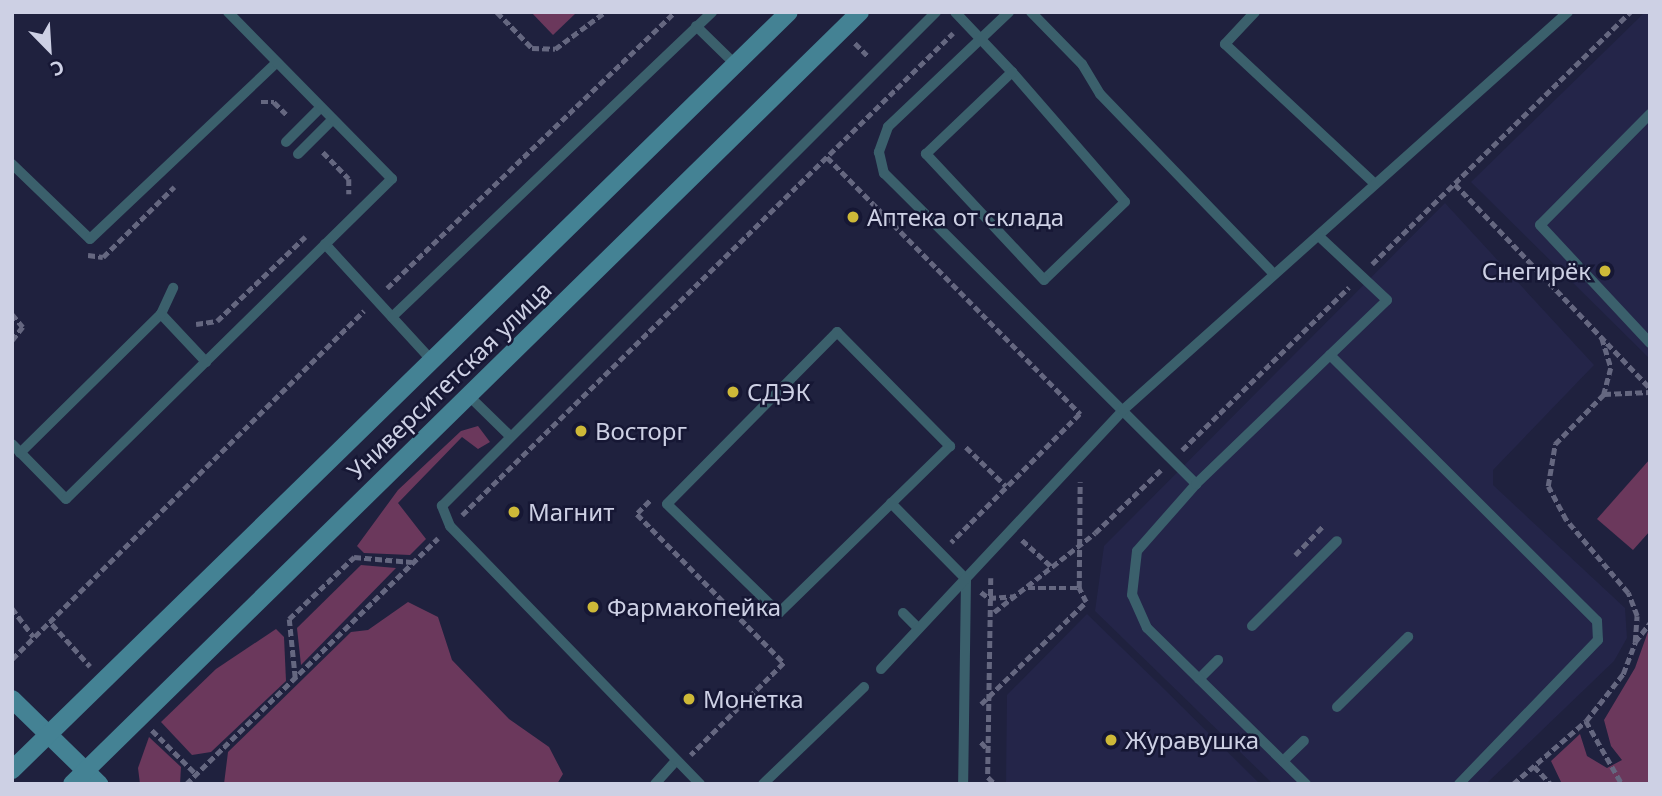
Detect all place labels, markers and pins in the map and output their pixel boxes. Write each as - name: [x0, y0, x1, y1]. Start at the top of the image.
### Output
- place label: Аптека от склада: [867, 203, 1064, 231]
- marker: Аптека от склада: [845, 209, 861, 225]
- place label: Снегирёк: [1482, 257, 1591, 285]
- marker: Снегирёк: [1597, 263, 1613, 279]
- place label: СДЭК: [747, 378, 810, 406]
- marker: СДЭК: [725, 384, 741, 400]
- place label: Восторг: [595, 417, 687, 445]
- marker: Восторг: [573, 423, 589, 439]
- place label: Магнит: [528, 498, 614, 526]
- marker: Магнит: [506, 504, 522, 520]
- place label: Фармакопейка: [607, 593, 781, 621]
- marker: Фармакопейка: [585, 599, 601, 615]
- place label: Монетка: [703, 685, 804, 713]
- marker: Монетка: [681, 691, 697, 707]
- place label: Журавушка: [1125, 726, 1259, 754]
- marker: Журавушка: [1103, 732, 1119, 748]

